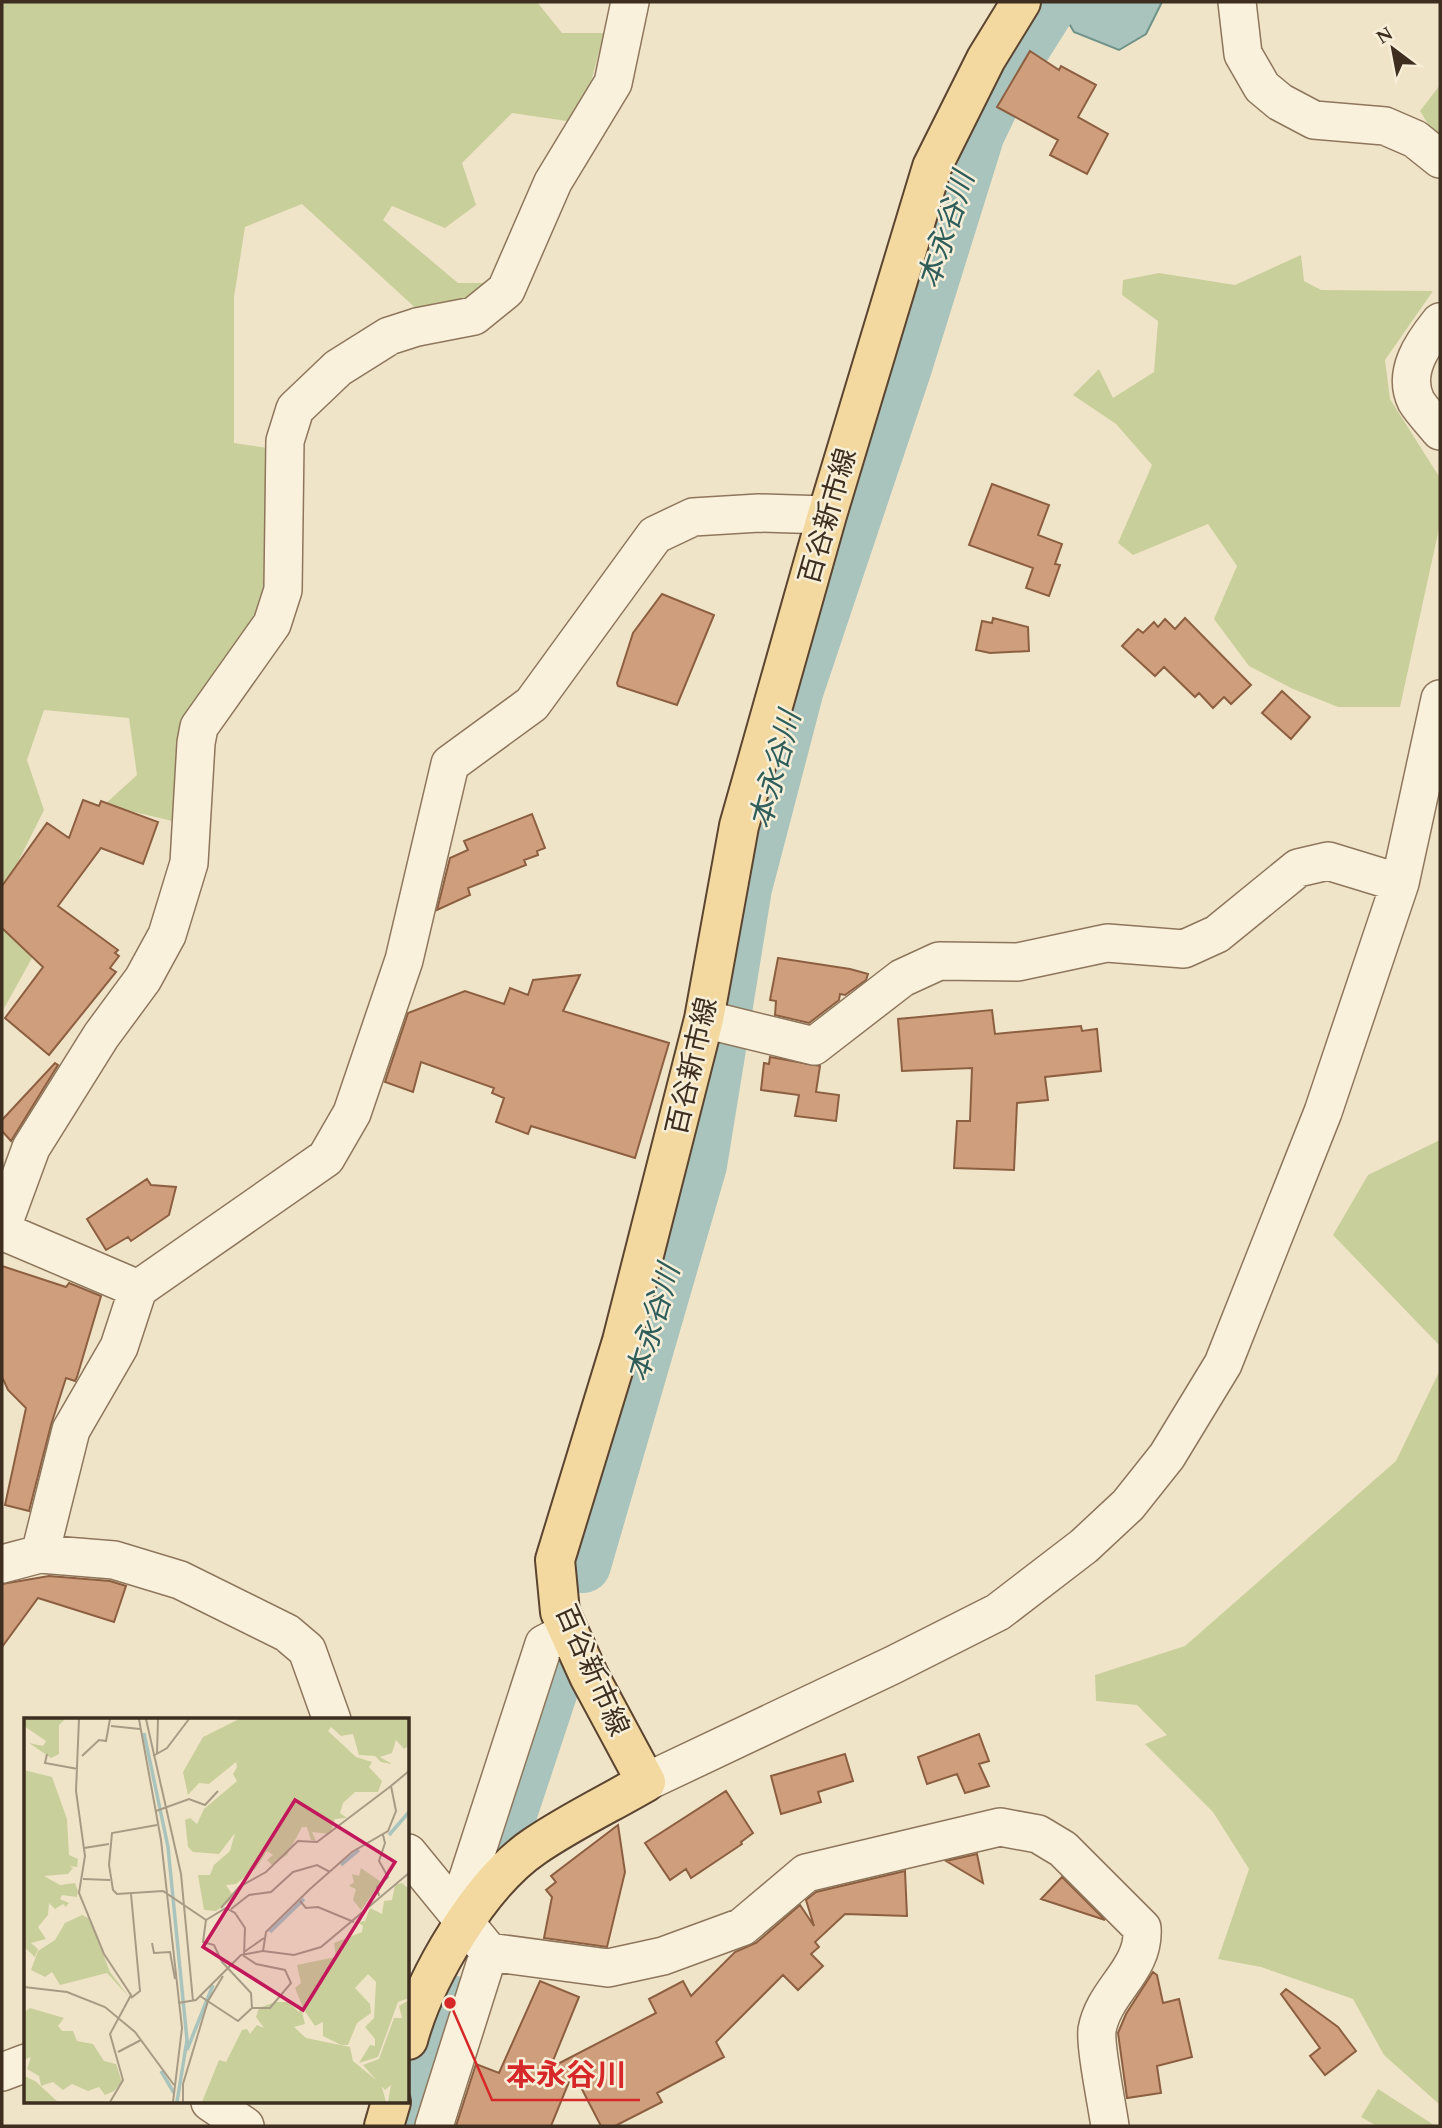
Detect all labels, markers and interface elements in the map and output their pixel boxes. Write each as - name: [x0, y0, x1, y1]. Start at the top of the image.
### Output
- north arrow: [1358, 14, 1428, 84]
- text: N: [1371, 19, 1399, 52]
- water label: 本永谷川: [907, 163, 988, 294]
- street label: 百谷新市線: [788, 443, 868, 590]
- water label: 本永谷川: [738, 703, 814, 834]
- street label: 百谷新市線: [656, 993, 729, 1139]
- water label: 本永谷川: [615, 1256, 693, 1387]
- street label: 百谷新市線: [544, 1598, 640, 1743]
- inset map: [24, 1718, 410, 2104]
- callout: 本永谷川: [492, 2049, 640, 2100]
- text: 本永谷川: [506, 2053, 626, 2099]

